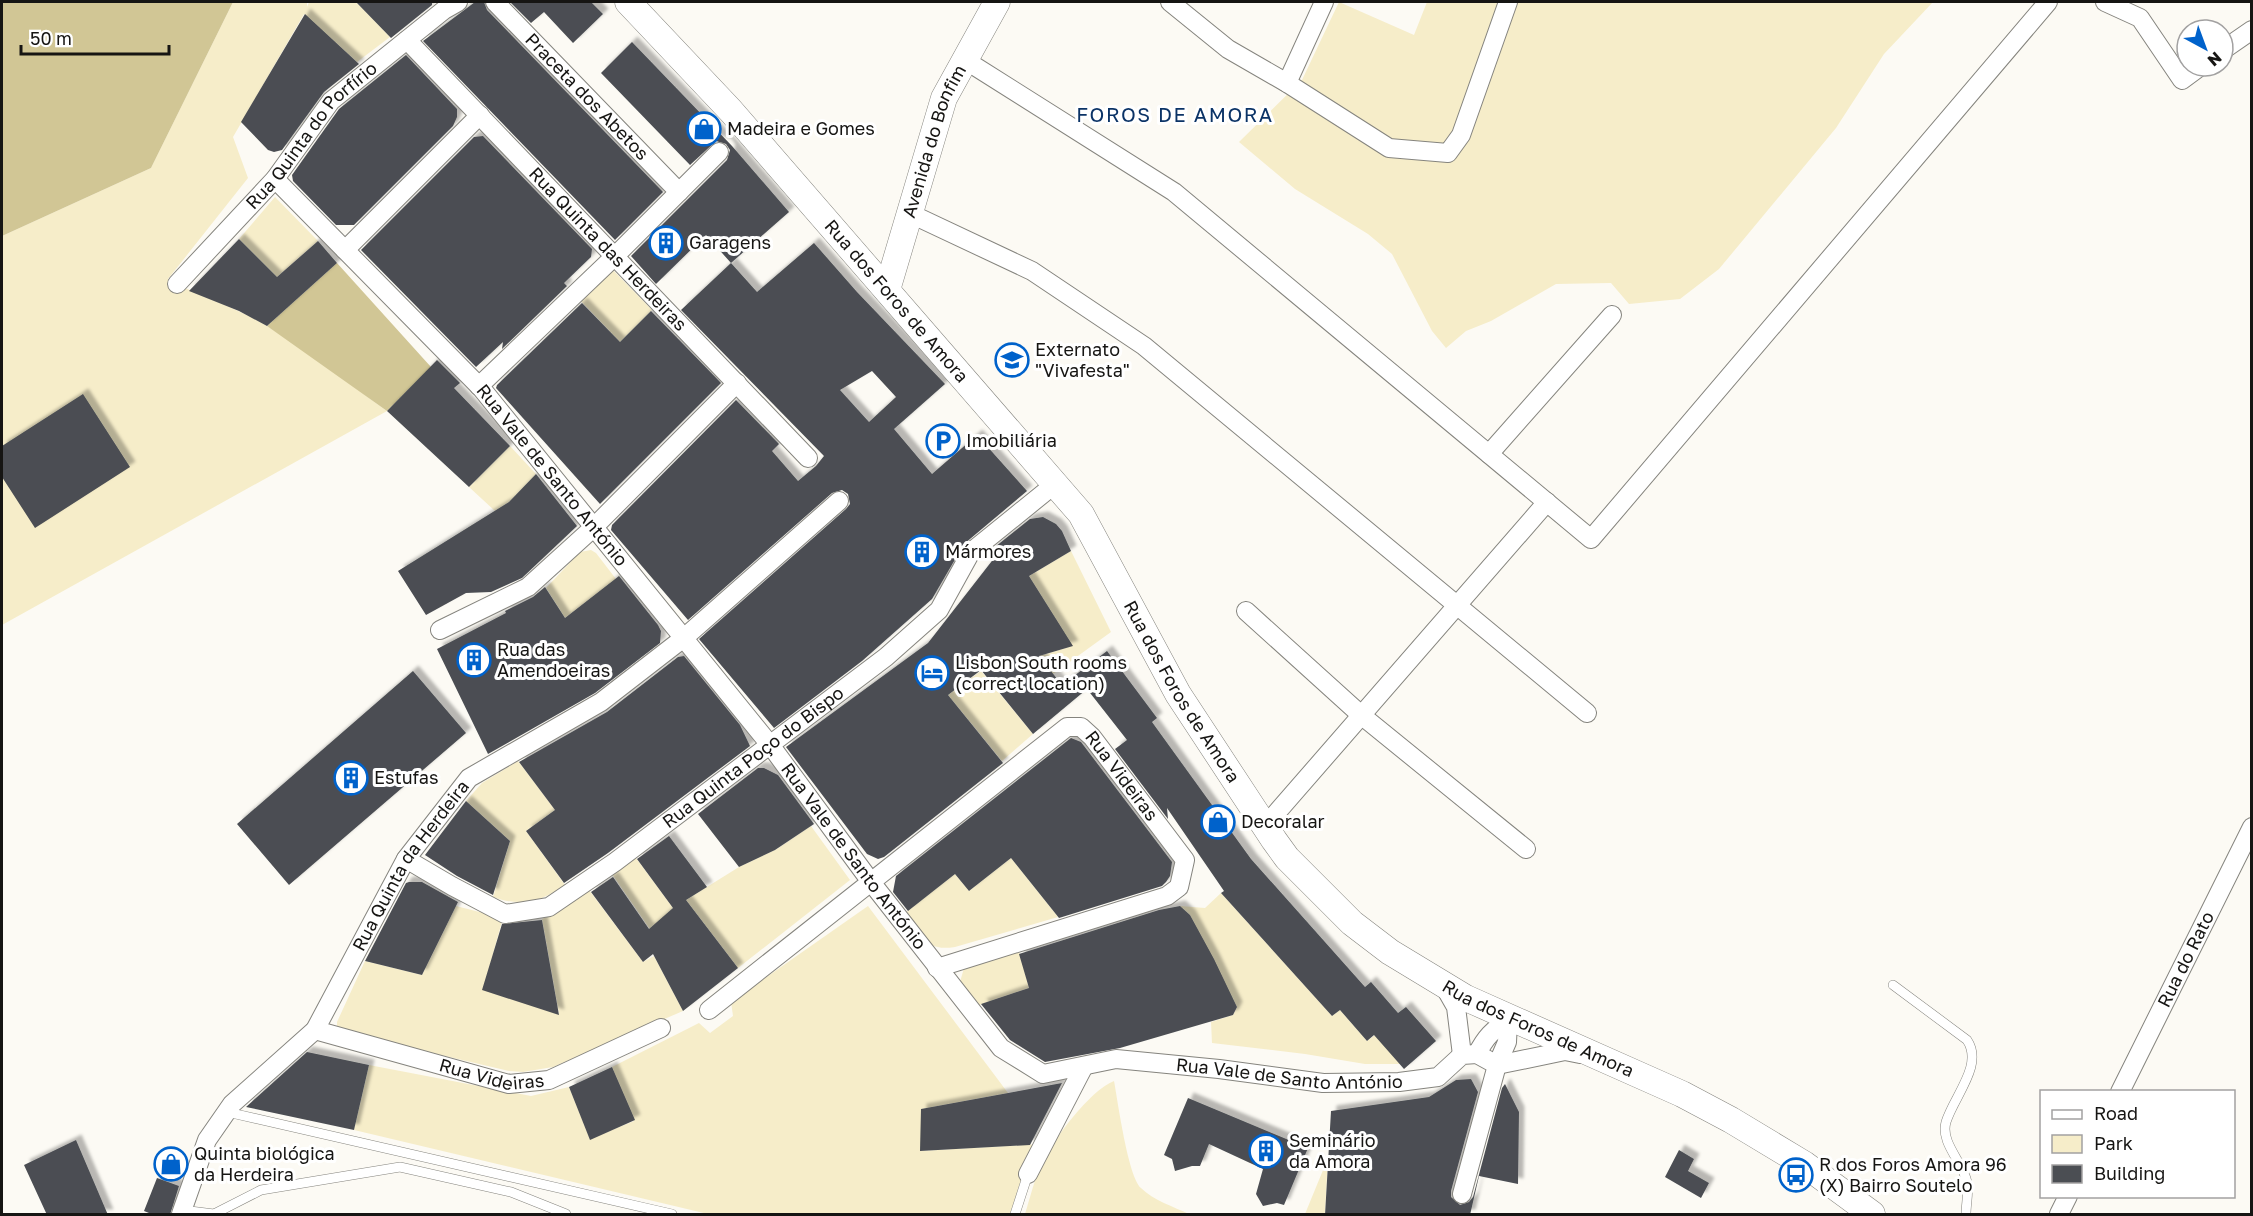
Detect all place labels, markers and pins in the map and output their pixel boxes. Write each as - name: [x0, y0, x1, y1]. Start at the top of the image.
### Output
- shop icon: Madeira e Gomes: [686, 111, 722, 147]
- place label: Madeira e Gomes: [727, 117, 875, 139]
- building icon: Garagens: [648, 225, 684, 261]
- place label: Garagens: [689, 231, 771, 253]
- place label: Externato "Vivafesta": [1035, 338, 1130, 381]
- school or university icon: Externato "Vivafesta": [994, 342, 1030, 378]
- parking icon: Imobiliária: [925, 423, 961, 459]
- place label: Imobiliária: [966, 429, 1057, 451]
- building icon: Mármores: [904, 534, 940, 570]
- place label: Mármores: [945, 540, 1031, 562]
- place label: Rua das Amendoeiras: [497, 638, 610, 681]
- building icon: Rua das Amendoeiras: [456, 642, 492, 678]
- place label: Lisbon South rooms (correct location): [955, 651, 1127, 694]
- hotel icon: Lisbon South rooms (correct location): [914, 655, 950, 691]
- building icon: Estufas: [333, 760, 369, 796]
- place label: Estufas: [374, 766, 439, 788]
- shop icon: Decoralar: [1200, 804, 1236, 840]
- place label: Decoralar: [1241, 810, 1325, 832]
- place label: Seminário da Amora: [1289, 1129, 1376, 1172]
- building icon: Seminário da Amora: [1248, 1133, 1284, 1169]
- place label: Quinta biológica da Herdeira: [194, 1142, 335, 1185]
- shop icon: Quinta biológica da Herdeira: [153, 1146, 189, 1182]
- place label: R dos Foros Amora 96 (X) Bairro Soutelo: [1819, 1153, 2007, 1196]
- bus stop icon: R dos Foros Amora 96 (X) Bairro Soutelo: [1778, 1157, 1814, 1193]

